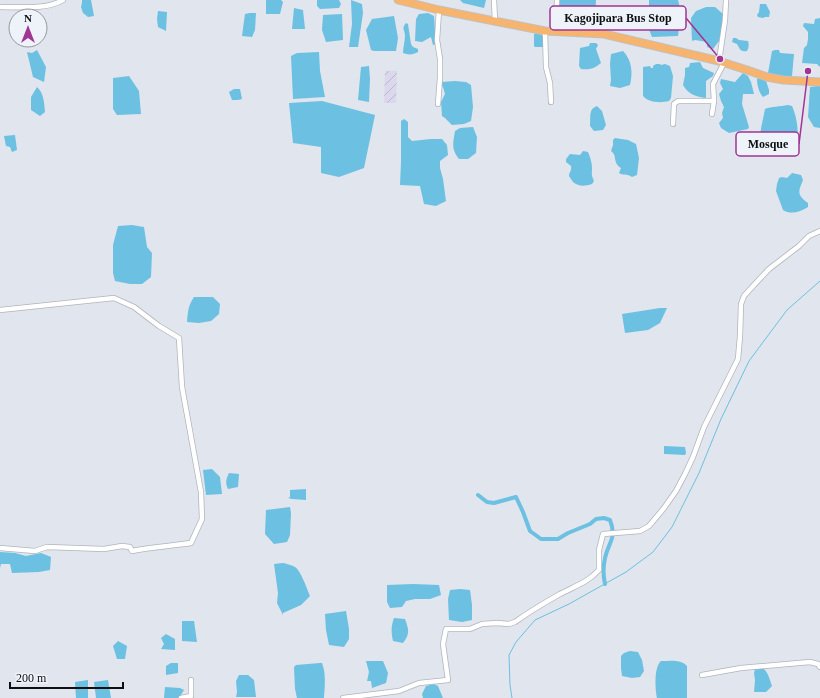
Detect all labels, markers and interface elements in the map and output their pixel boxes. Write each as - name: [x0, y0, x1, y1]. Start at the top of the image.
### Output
- callout: Kagojipara Bus Stop: [550, 6, 686, 30]
- north arrow: [8, 8, 48, 48]
- text: Kagojipara Bus Stop: [564, 11, 672, 25]
- text: N: [24, 12, 32, 24]
- callout: Mosque: [736, 132, 799, 156]
- text: Mosque: [748, 137, 789, 151]
- scale bar: [10, 664, 123, 690]
- text: 200 m: [16, 671, 47, 685]

